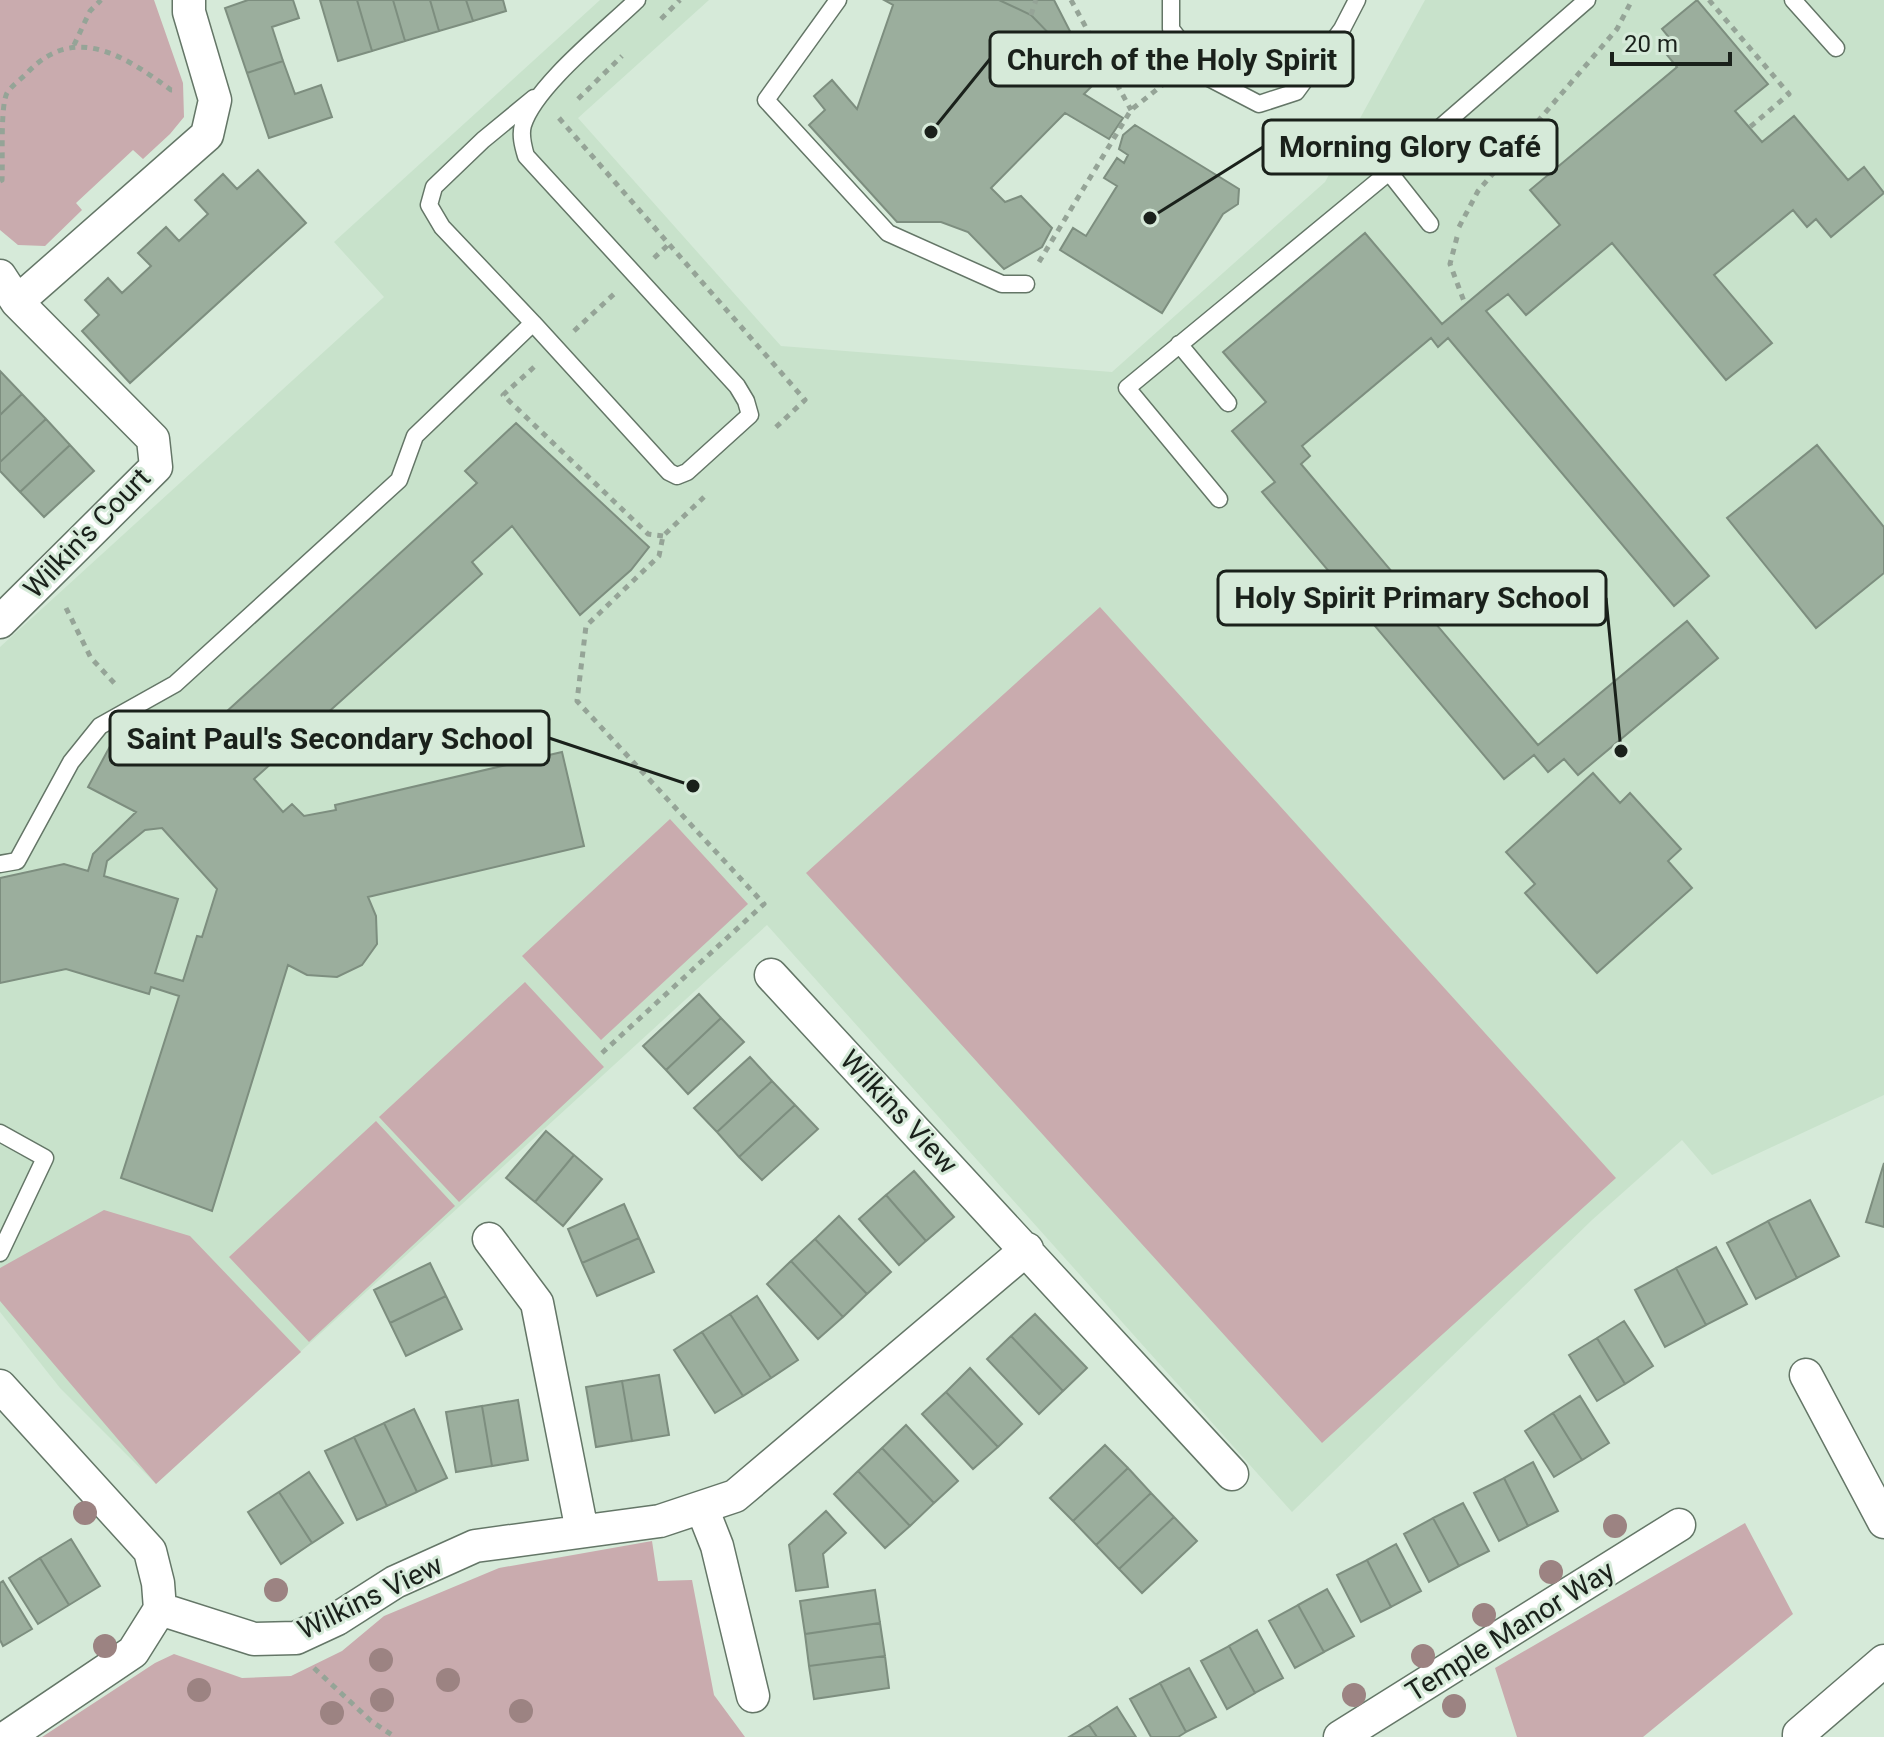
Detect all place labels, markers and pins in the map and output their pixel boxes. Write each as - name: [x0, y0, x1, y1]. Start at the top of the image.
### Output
- callout: Church of the Holy Spirit: [990, 32, 1353, 86]
- callout: Morning Glory Café: [1263, 120, 1557, 174]
- callout: Holy Spirit Primary School: [1218, 571, 1606, 625]
- callout: Saint Paul's Secondary School: [110, 711, 549, 765]

